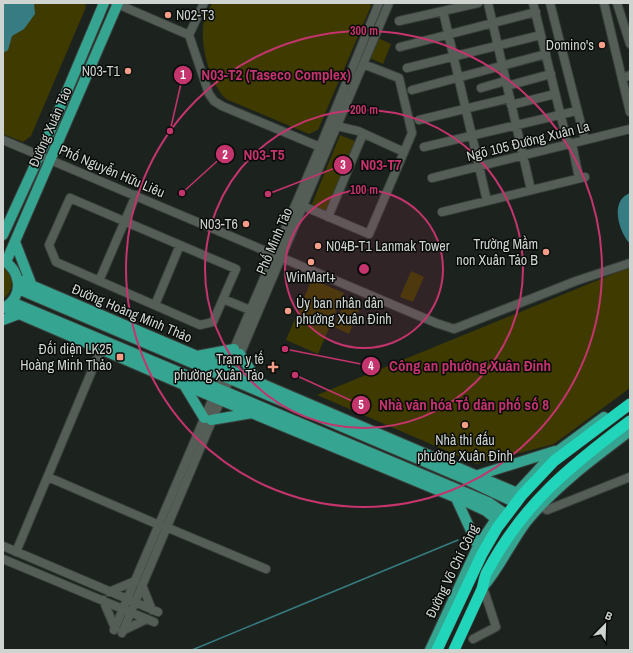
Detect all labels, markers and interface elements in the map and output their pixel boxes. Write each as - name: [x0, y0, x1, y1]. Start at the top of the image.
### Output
- place label: N02-T3: [176, 6, 214, 24]
- marker: N02-T3: [163, 10, 173, 20]
- text: 300 m: [350, 23, 378, 39]
- place label: Domino's: [546, 36, 594, 54]
- marker: Domino's: [597, 40, 607, 50]
- callout: N03-T2 (Taseco Complex): [173, 61, 359, 88]
- place label: N03-T1: [82, 62, 121, 80]
- text: N03-T2 (Taseco Complex): [201, 64, 351, 85]
- marker: N03-T1: [123, 66, 133, 76]
- text: 1: [180, 67, 186, 83]
- street label: Đường Xuân Tảo: [24, 84, 76, 170]
- text: 200 m: [350, 102, 378, 118]
- street label: Ngõ 105 Đường Xuân La: [465, 117, 592, 165]
- street label: Phố Nguyễn Hữu Liêu: [56, 141, 168, 201]
- callout: N03-T5: [215, 141, 292, 168]
- text: N03-T5: [243, 144, 285, 165]
- text: 2: [222, 147, 228, 163]
- callout: N03-T7: [333, 152, 410, 179]
- text: N03-T7: [360, 154, 402, 175]
- text: 3: [340, 157, 346, 173]
- text: 100 m: [350, 182, 378, 198]
- street label: Phố Minh Tảo: [252, 205, 296, 277]
- place label: N03-T6: [200, 215, 238, 233]
- marker: N03-T6: [241, 219, 251, 229]
- place label: Trường Mầm non Xuân Tảo B: [456, 235, 538, 269]
- place label: N04B-T1 Lanmak Tower: [326, 237, 450, 255]
- marker: N04B-T1 Lanmak Tower: [313, 241, 323, 251]
- marker: Trường Mầm non Xuân Tảo B: [541, 247, 551, 257]
- marker: WinMart+: [306, 257, 316, 267]
- centre of rings: [357, 262, 371, 276]
- place label: WinMart+: [286, 268, 336, 286]
- street label: Đường Hoàng Minh Thảo: [69, 280, 195, 346]
- place label: Ủy ban nhân dân phường Xuân Đỉnh: [296, 294, 392, 328]
- marker: Ủy ban nhân dân phường Xuân Đỉnh: [283, 306, 293, 316]
- place label: Đối diện LK25 Hoàng Minh Thảo: [20, 340, 112, 374]
- place label: Trạm y tế phường Xuân Tảo: [174, 350, 264, 384]
- marker: Đối diện LK25 Hoàng Minh Thảo: [115, 352, 125, 362]
- callout: Công an phường Xuân Đỉnh: [361, 353, 559, 380]
- text: Công an phường Xuân Đỉnh: [389, 355, 551, 376]
- text: 4: [368, 358, 374, 374]
- marker: Trạm y tế phường Xuân Tảo: [267, 361, 279, 373]
- callout: Nhà văn hóa Tổ dân phố số 8: [351, 391, 557, 418]
- text: Nhà văn hóa Tổ dân phố số 8: [379, 394, 549, 415]
- text: 5: [358, 397, 364, 413]
- marker: Nhà thi đấu phường Xuân Đỉnh: [460, 420, 470, 430]
- place label: Nhà thi đấu phường Xuân Đỉnh: [417, 431, 513, 465]
- street label: Đường Võ Chí Công: [422, 521, 483, 621]
- north arrow: [585, 605, 625, 645]
- text: B: [603, 608, 615, 624]

